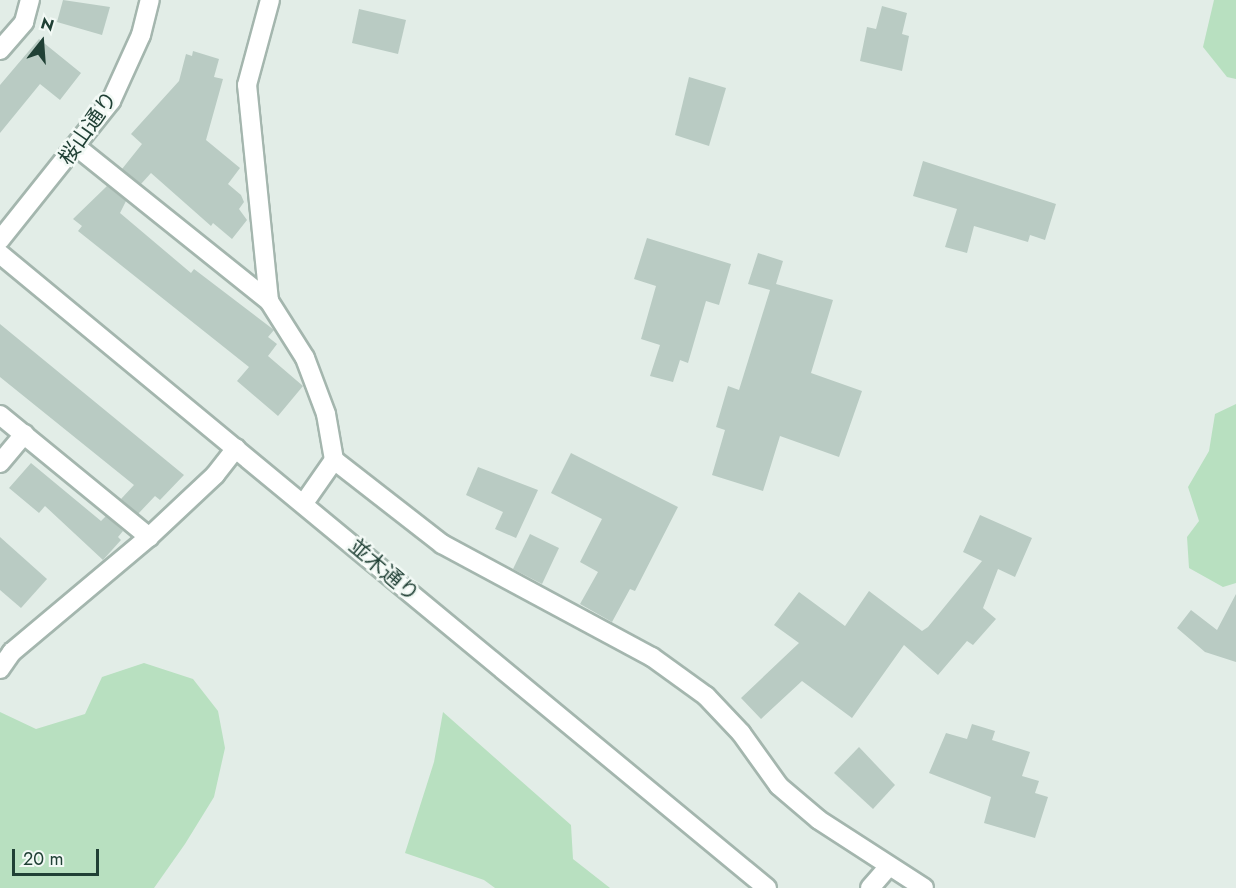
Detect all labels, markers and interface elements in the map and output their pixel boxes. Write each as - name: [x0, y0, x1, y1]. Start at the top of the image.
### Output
- text: N: [38, 11, 57, 37]
- north arrow: [12, 12, 72, 72]
- street label: 桜山通り: [54, 86, 122, 170]
- street label: 並木通り: [344, 533, 424, 607]
- scale bar: [15, 837, 102, 875]
- text: 20 m: [23, 846, 63, 872]

